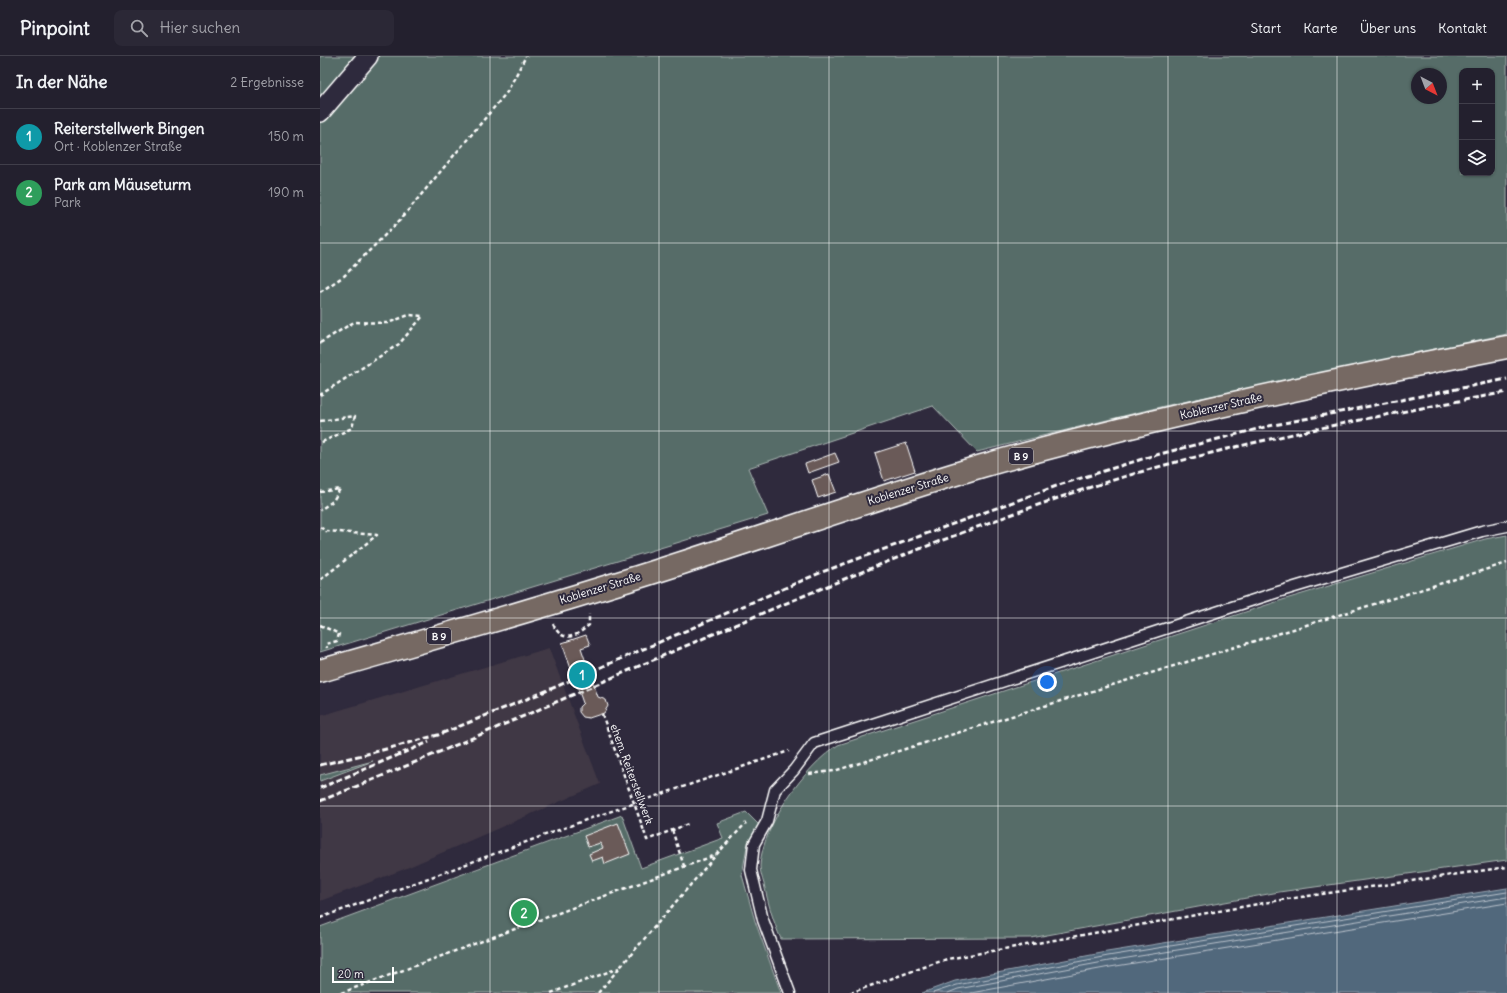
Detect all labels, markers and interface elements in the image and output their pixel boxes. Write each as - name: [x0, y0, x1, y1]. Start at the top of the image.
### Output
- search box: [114, 10, 394, 46]
- text: Pinpoint: [20, 16, 90, 40]
- icon: search: [128, 17, 150, 39]
- text: Hier suchen: [160, 18, 240, 37]
- text: Start: [1251, 19, 1281, 37]
- text: Karte: [1303, 19, 1338, 37]
- text: Über uns: [1360, 19, 1416, 37]
- text: Kontakt: [1438, 19, 1487, 37]
- north arrow: [1411, 68, 1447, 104]
- map controls: [1459, 68, 1495, 176]
- button: +: [1459, 68, 1495, 104]
- text: In der Nähe: [16, 71, 108, 93]
- text: 2 Ergebnisse: [230, 74, 304, 91]
- button: −: [1459, 104, 1495, 140]
- text: Reiterstellwerk Bingen: [54, 119, 205, 138]
- text: 1: [26, 128, 32, 145]
- text: 150 m: [268, 128, 304, 145]
- text: Ort · Koblenzer Straße: [54, 138, 182, 155]
- button: layers: [1459, 140, 1495, 176]
- text: Park am Mäuseturm: [54, 175, 191, 194]
- text: 2: [25, 184, 33, 201]
- text: 190 m: [268, 184, 304, 201]
- text: Park: [54, 194, 81, 211]
- street label: Koblenzer Straße: [1179, 390, 1264, 422]
- road number: B 9: [1009, 448, 1033, 464]
- street label: Koblenzer Straße: [866, 470, 950, 508]
- street label: Koblenzer Straße: [558, 569, 642, 607]
- road number: B 9: [427, 628, 451, 644]
- pin: 1: [569, 660, 595, 690]
- your location: [1037, 672, 1057, 692]
- street label: ehem. Reiterstellwerk: [607, 722, 657, 827]
- pin: 2: [511, 898, 537, 928]
- scale bar: [332, 965, 394, 984]
- text: 20 m: [338, 967, 364, 981]

